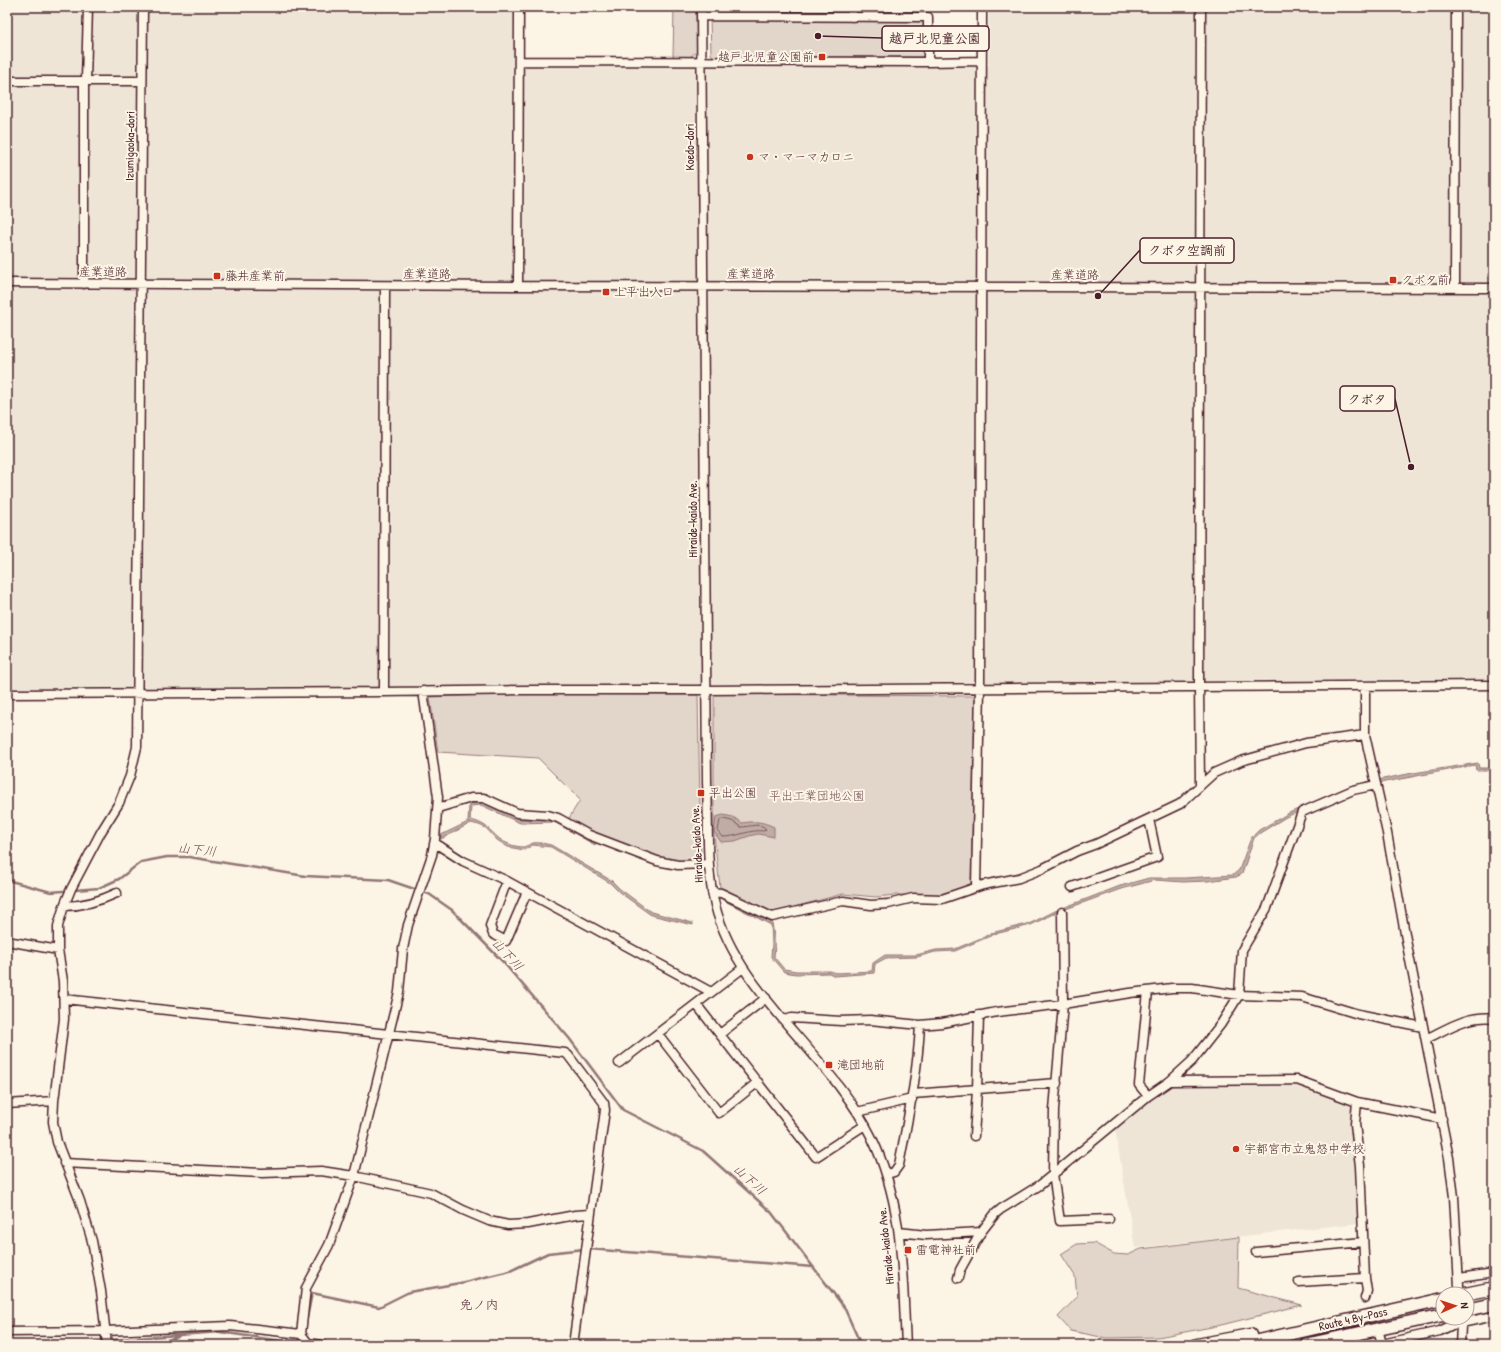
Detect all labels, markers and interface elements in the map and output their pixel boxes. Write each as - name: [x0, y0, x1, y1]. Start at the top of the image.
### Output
- callout: 越戸北児童公園: [882, 26, 989, 51]
- text: 越戸北児童公園: [888, 29, 981, 47]
- place label: 越戸北児童公園前: [718, 48, 814, 65]
- marker: 越戸北児童公園前: [817, 52, 827, 62]
- street label: Izumigaoka-dori: [120, 111, 139, 181]
- street label: Koedo-dori: [681, 123, 698, 171]
- place label: マ・マーマカロニ: [758, 148, 854, 165]
- marker: マ・マーマカロニ: [745, 152, 755, 162]
- callout: クボタ空調前: [1140, 238, 1234, 263]
- text: クボタ空調前: [1148, 241, 1226, 259]
- street label: 産業道路: [79, 263, 127, 280]
- street label: 産業道路: [403, 265, 451, 282]
- street label: 産業道路: [727, 265, 775, 282]
- street label: 産業道路: [1051, 266, 1099, 283]
- place label: 藤井産業前: [225, 267, 285, 284]
- marker: 藤井産業前: [212, 271, 222, 281]
- place label: クボタ前: [1401, 271, 1449, 288]
- marker: クボタ前: [1388, 275, 1398, 285]
- place label: 上平出入口: [614, 283, 674, 300]
- marker: 上平出入口: [601, 287, 611, 297]
- callout: クボタ: [1340, 386, 1395, 411]
- text: クボタ: [1347, 390, 1387, 408]
- street label: Hiraide-kaido Ave.: [684, 480, 701, 558]
- place label: 平出公園: [709, 784, 757, 801]
- park label: 平出工業団地公園: [769, 787, 865, 804]
- marker: 平出公園: [696, 788, 706, 798]
- street label: Hiraide-kaido Ave.: [686, 805, 707, 883]
- water label: 山下川: [177, 838, 217, 860]
- water label: 山下川: [488, 934, 528, 974]
- place label: 滝団地前: [837, 1056, 885, 1073]
- marker: 滝団地前: [824, 1060, 834, 1070]
- place label: 宇都宮市立鬼怒中学校: [1244, 1140, 1364, 1157]
- marker: 宇都宮市立鬼怒中学校: [1231, 1144, 1241, 1154]
- water label: 山下川: [729, 1159, 771, 1199]
- street label: Hiraide-kaido Ave.: [873, 1207, 898, 1285]
- place label: 雷電神社前: [916, 1241, 976, 1258]
- marker: 雷電神社前: [903, 1245, 913, 1255]
- north arrow: [1435, 1286, 1475, 1326]
- district label: 免ノ内: [459, 1295, 499, 1313]
- street label: Route 4 By-Pass: [1317, 1302, 1389, 1335]
- text: N: [1458, 1302, 1472, 1309]

